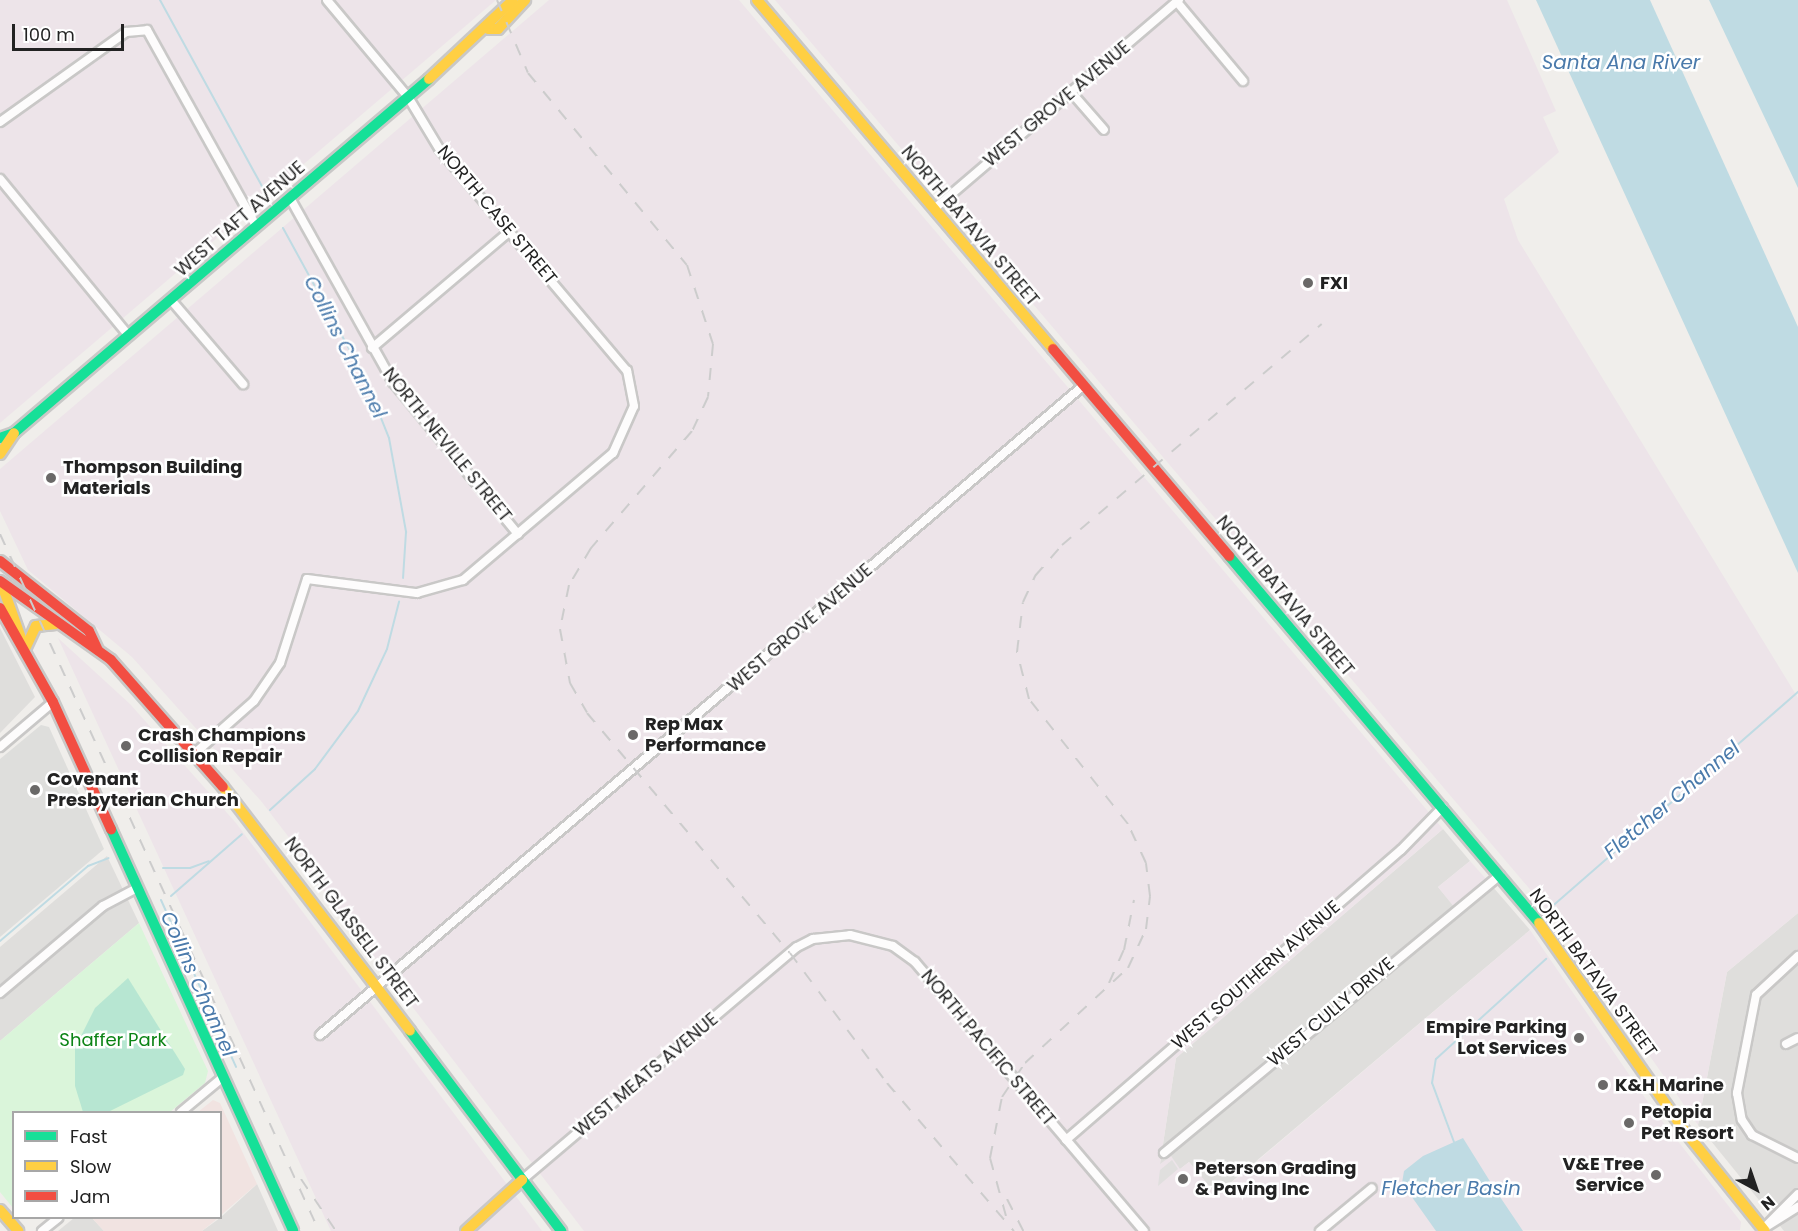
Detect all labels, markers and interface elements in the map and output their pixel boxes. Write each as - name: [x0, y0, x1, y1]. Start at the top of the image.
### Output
- scale bar: [15, 12, 128, 50]
- text: 100 m: [23, 22, 75, 47]
- street label: WEST GROVE AVENUE: [979, 36, 1135, 172]
- water label: Santa Ana River: [1542, 50, 1700, 74]
- street label: NORTH CASE STREET: [433, 141, 561, 289]
- street label: NORTH BATAVIA STREET: [897, 141, 1043, 311]
- street label: WEST TAFT AVENUE: [171, 157, 309, 281]
- water label: Collins Channel: [299, 272, 391, 422]
- place label: FXI: [1320, 272, 1348, 294]
- marker: FXI: [1301, 276, 1315, 290]
- street label: NORTH NEVILLE STREET: [378, 363, 516, 527]
- place label: Thompson Building Materials: [63, 457, 242, 500]
- marker: Thompson Building Materials: [44, 471, 58, 485]
- street label: NORTH BATAVIA STREET: [1212, 511, 1358, 681]
- street label: WEST GROVE AVENUE: [723, 559, 877, 697]
- place label: Rep Max Performance: [645, 714, 766, 756]
- place label: Crash Champions Collision Repair: [138, 725, 306, 768]
- marker: Rep Max Performance: [626, 728, 640, 742]
- water label: Fletcher Channel: [1599, 736, 1745, 864]
- marker: Crash Champions Collision Repair: [119, 739, 133, 753]
- place label: Covenant Presbyterian Church: [47, 769, 239, 812]
- marker: Covenant Presbyterian Church: [28, 783, 42, 797]
- street label: NORTH GLASSELL STREET: [280, 833, 422, 1013]
- street label: NORTH BATAVIA STREET: [1525, 885, 1661, 1061]
- street label: WEST SOUTHERN AVENUE: [1167, 896, 1345, 1054]
- water label: Collins Channel: [155, 907, 241, 1061]
- street label: WEST CULLY DRIVE: [1263, 953, 1399, 1071]
- street label: NORTH PACIFIC STREET: [916, 965, 1060, 1131]
- street label: WEST MEATS AVENUE: [570, 1008, 722, 1142]
- place label: Empire Parking Lot Services: [1426, 1017, 1567, 1060]
- park label: Shaffer Park: [59, 1029, 167, 1051]
- marker: Empire Parking Lot Services: [1572, 1031, 1586, 1045]
- place label: K&H Marine: [1615, 1074, 1724, 1096]
- marker: K&H Marine: [1596, 1078, 1610, 1092]
- place label: Petopia Pet Resort: [1641, 1102, 1734, 1144]
- legend: [12, 1111, 222, 1219]
- marker: Petopia Pet Resort: [1622, 1116, 1636, 1130]
- text: Fast: [70, 1124, 107, 1149]
- text: Slow: [70, 1154, 111, 1179]
- place label: V&E Tree Service: [1562, 1154, 1644, 1196]
- place label: Peterson Grading & Paving Inc: [1195, 1158, 1356, 1200]
- north arrow: [1726, 1159, 1786, 1219]
- marker: V&E Tree Service: [1649, 1168, 1663, 1182]
- marker: Peterson Grading & Paving Inc: [1176, 1172, 1190, 1186]
- water label: Fletcher Basin: [1381, 1176, 1521, 1200]
- text: Jam: [70, 1184, 110, 1209]
- text: N: [1756, 1190, 1780, 1216]

